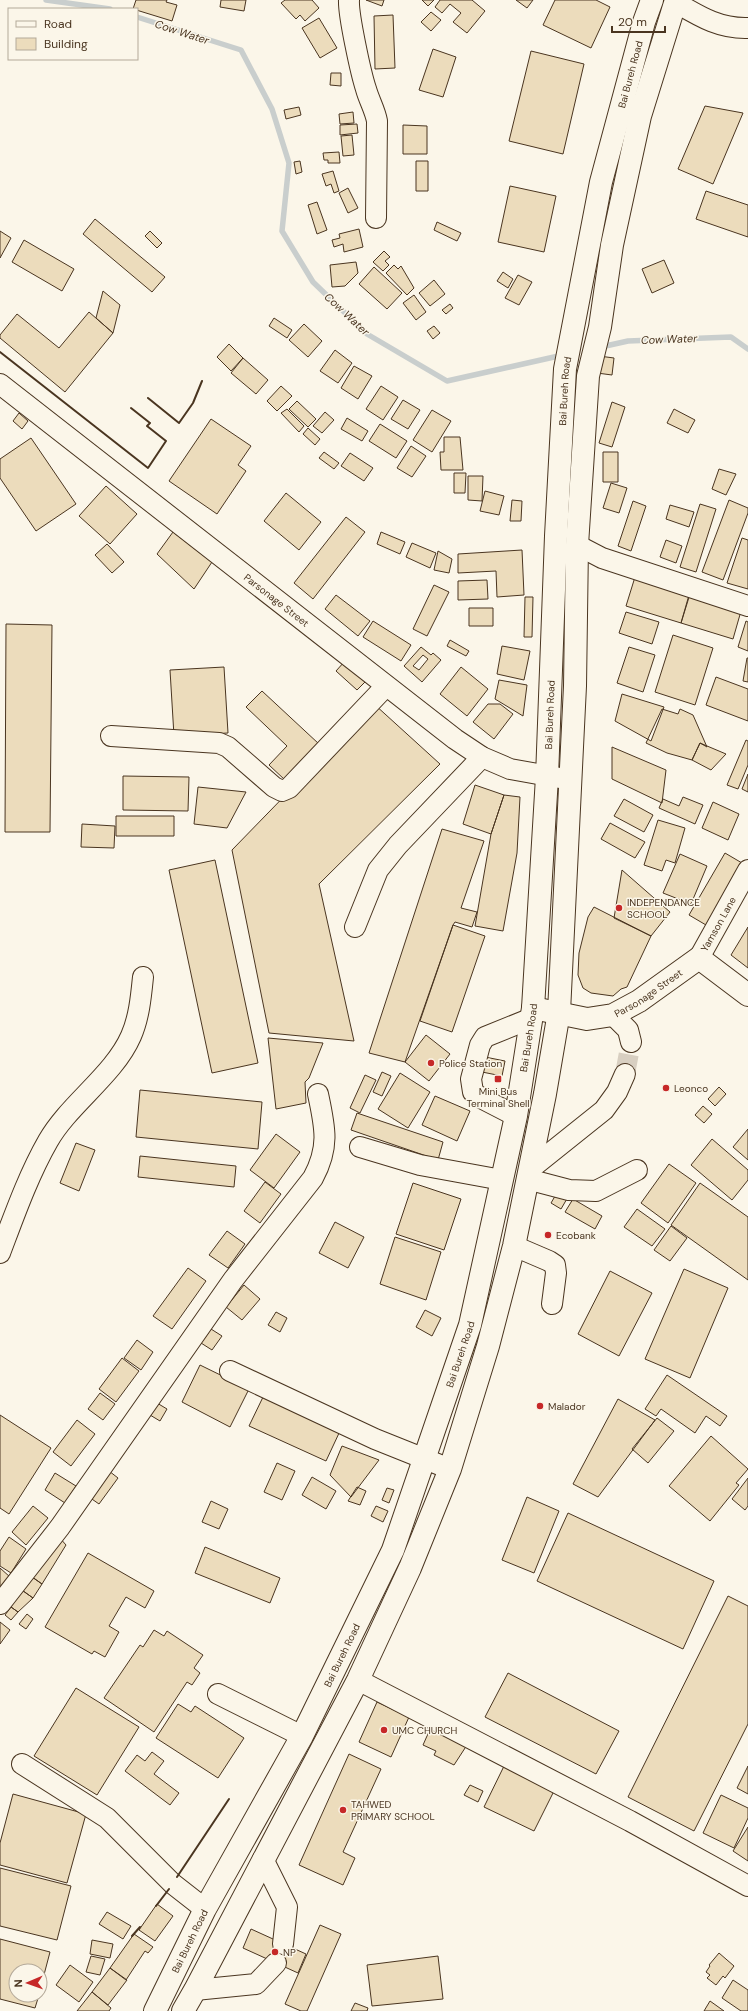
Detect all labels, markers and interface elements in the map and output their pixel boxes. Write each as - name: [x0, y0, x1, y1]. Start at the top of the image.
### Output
- legend: [8, 8, 138, 60]
- scale bar: [612, 8, 665, 34]
- text: 20 m: [618, 14, 647, 30]
- text: Road: [44, 16, 72, 32]
- water label: Cow Water: [153, 17, 212, 48]
- text: Building: [44, 36, 88, 52]
- street label: Bai Bureh Road: [615, 39, 645, 109]
- water label: Cow Water: [322, 290, 373, 339]
- water label: Cow Water: [641, 331, 698, 347]
- street label: Bai Bureh Road: [555, 355, 574, 426]
- street label: Parsonage Street: [242, 570, 312, 629]
- street label: Bai Bureh Road: [542, 680, 557, 749]
- street label: Yamson Lane: [697, 894, 739, 954]
- place label: INDEPENDANCE SCHOOL: [627, 896, 700, 921]
- marker: INDEPENDANCE SCHOOL: [614, 903, 624, 913]
- street label: Parsonage Street: [612, 966, 685, 1020]
- street label: Bai Bureh Road: [517, 1003, 540, 1073]
- place label: Police Station: [439, 1057, 502, 1070]
- marker: Police Station: [426, 1058, 436, 1068]
- marker: Mini Bus Terminal Shell: [493, 1074, 503, 1084]
- place label: Leonco: [674, 1082, 708, 1095]
- marker: Leonco: [661, 1083, 671, 1093]
- place label: Mini Bus Terminal Shell: [466, 1085, 530, 1110]
- place label: Ecobank: [556, 1229, 596, 1242]
- marker: Ecobank: [543, 1230, 553, 1240]
- street label: Bai Bureh Road: [443, 1320, 477, 1389]
- place label: Malador: [548, 1400, 586, 1413]
- marker: Malador: [535, 1401, 545, 1411]
- street label: Bai Bureh Road: [321, 1621, 363, 1689]
- place label: UMC CHURCH: [392, 1724, 457, 1737]
- marker: UMC CHURCH: [379, 1725, 389, 1735]
- place label: TAHWED PRIMARY SCHOOL: [351, 1798, 435, 1823]
- marker: TAHWED PRIMARY SCHOOL: [338, 1805, 348, 1815]
- street label: Bai Bureh Road: [168, 1907, 210, 1975]
- place label: NP: [283, 1946, 296, 1959]
- marker: NP: [270, 1947, 280, 1957]
- north arrow: [8, 1963, 48, 2003]
- text: N: [11, 1979, 25, 1988]

